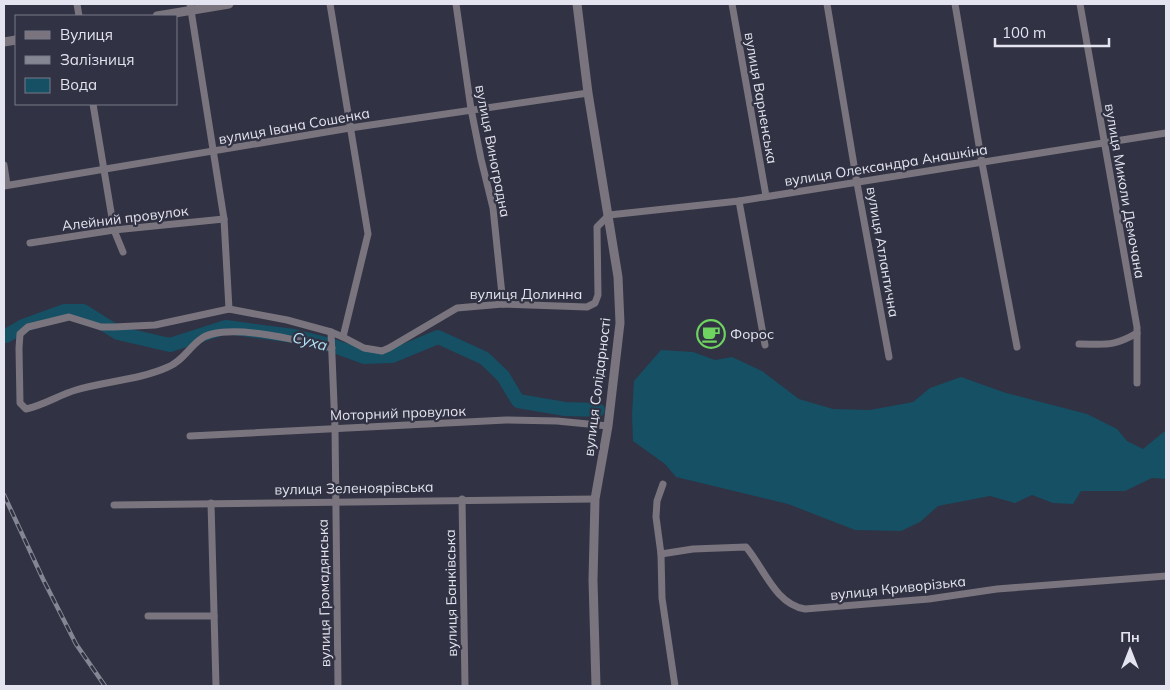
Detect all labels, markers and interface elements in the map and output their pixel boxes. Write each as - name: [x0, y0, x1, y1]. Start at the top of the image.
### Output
- legend: [15, 15, 178, 105]
- scale bar: [995, 15, 1109, 47]
- text: 100 m: [1002, 23, 1046, 42]
- text: Вулиця: [60, 25, 113, 44]
- street label: вулиця Варненська: [741, 31, 781, 165]
- text: Залізниця: [60, 50, 134, 69]
- text: Вода: [60, 75, 97, 94]
- street label: вулиця Виноградна: [471, 83, 515, 219]
- street label: вулиця Миколи Демочана: [1101, 102, 1149, 280]
- street label: вулиця Івана Сошенка: [217, 104, 371, 148]
- street label: вулиця Олександра Анашкіна: [783, 140, 989, 190]
- street label: вулиця Атлантична: [863, 185, 903, 319]
- street label: Алейний провулок: [61, 201, 190, 235]
- street label: вулиця Долинна: [470, 285, 582, 303]
- street label: вулиця Солідарності: [580, 317, 614, 457]
- cafe icon: Форос: [696, 319, 726, 349]
- place label: Форос: [730, 325, 774, 343]
- water label: Суха: [291, 327, 329, 355]
- street label: Моторний провулок: [330, 402, 467, 424]
- street label: вулиця Зеленоярівська: [274, 478, 434, 498]
- street label: вулиця Громадянська: [314, 519, 334, 667]
- street label: вулиця Банківська: [441, 529, 461, 657]
- street label: вулиця Криворізька: [829, 572, 967, 604]
- north arrow: [1105, 625, 1155, 675]
- text: Пн: [1120, 628, 1140, 646]

